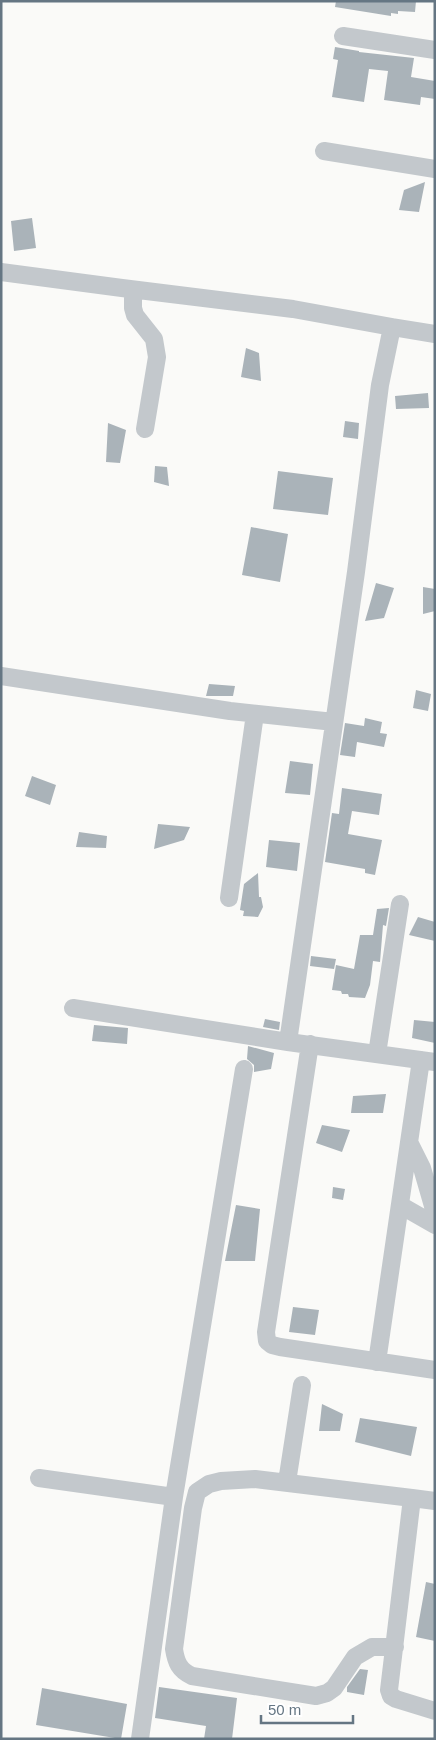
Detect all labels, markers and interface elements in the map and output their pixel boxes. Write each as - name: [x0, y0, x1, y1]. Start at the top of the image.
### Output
- scale bar: [261, 1692, 354, 1724]
- text: 50 m: [268, 1701, 301, 1718]

